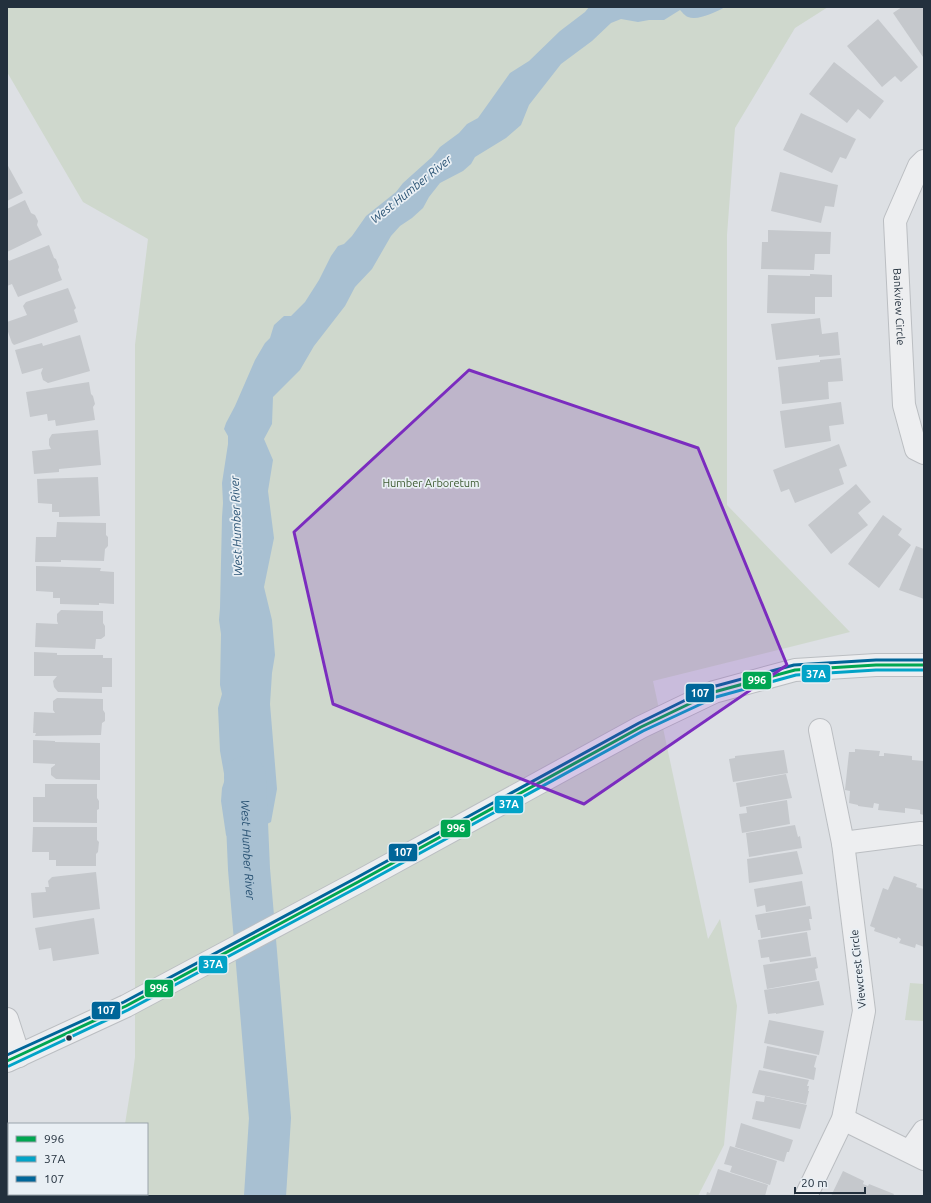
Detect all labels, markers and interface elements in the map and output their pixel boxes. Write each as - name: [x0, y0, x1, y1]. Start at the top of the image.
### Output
- water label: West Humber River: [368, 152, 454, 226]
- street label: Bankview Circle: [891, 268, 907, 346]
- water label: West Humber River: [228, 475, 244, 576]
- park label: Humber Arboretum: [382, 477, 480, 489]
- line badge: 37A: [801, 664, 831, 683]
- text: 37A: [806, 668, 826, 680]
- line badge: 996: [742, 671, 772, 690]
- text: 996: [748, 674, 766, 686]
- line badge: 107: [685, 683, 715, 703]
- text: 107: [691, 687, 709, 699]
- line badge: 37A: [494, 795, 524, 814]
- text: 37A: [499, 798, 519, 810]
- water label: West Humber River: [239, 799, 258, 901]
- line badge: 996: [440, 819, 471, 838]
- text: 996: [447, 822, 465, 834]
- line badge: 107: [388, 843, 418, 862]
- text: 107: [394, 846, 412, 858]
- street label: Viewcrest Circle: [848, 929, 868, 1009]
- line badge: 37A: [198, 955, 228, 974]
- text: 37A: [203, 958, 223, 970]
- line badge: 996: [144, 979, 174, 998]
- text: 996: [150, 982, 168, 994]
- line badge: 107: [91, 1001, 121, 1020]
- text: 107: [97, 1004, 115, 1016]
- unlabelled marker: [64, 1033, 74, 1043]
- legend: [8, 1123, 148, 1195]
- text: 996: [44, 1132, 65, 1145]
- text: 37A: [44, 1152, 66, 1165]
- scale bar: [795, 1169, 865, 1195]
- text: 107: [44, 1172, 64, 1185]
- text: 20 m: [801, 1176, 828, 1189]

